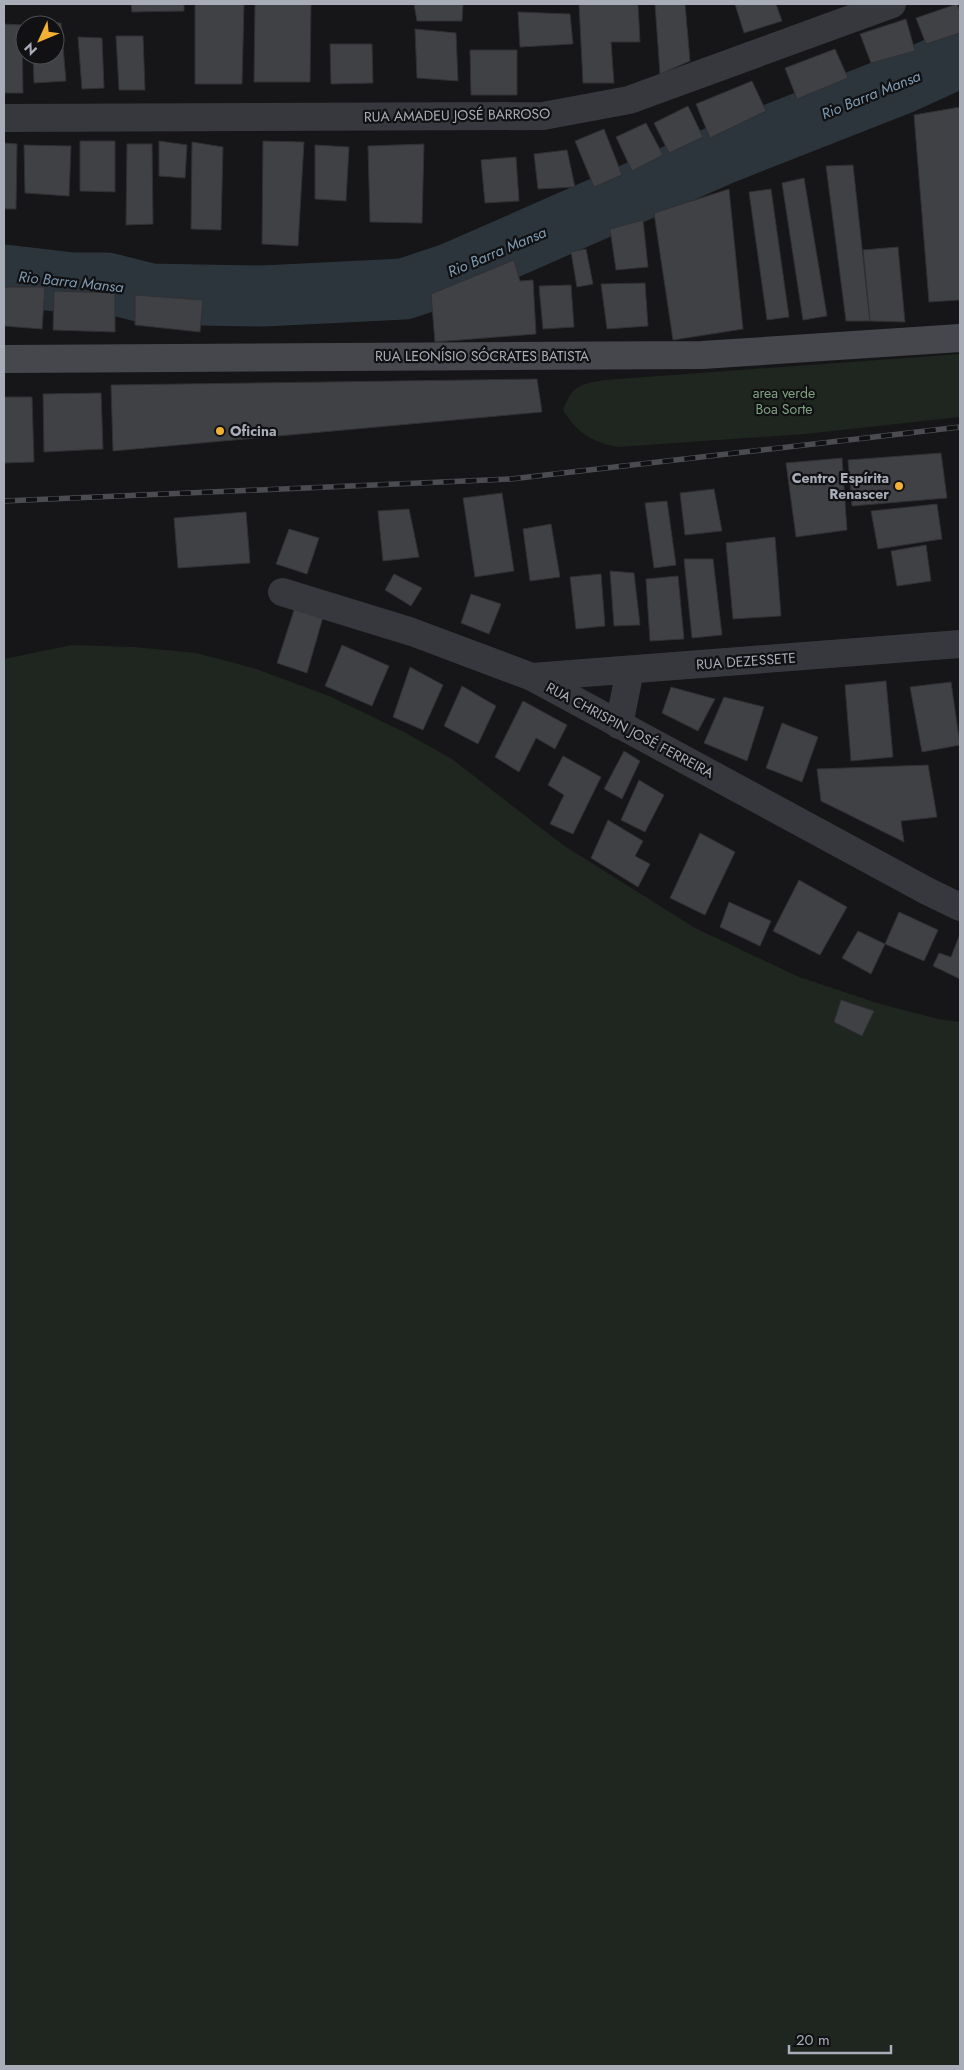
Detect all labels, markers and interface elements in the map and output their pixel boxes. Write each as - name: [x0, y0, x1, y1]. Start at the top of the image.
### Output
- north arrow: [15, 15, 65, 65]
- text: N: [20, 38, 42, 60]
- water label: Rio Barra Mansa: [818, 65, 925, 125]
- street label: RUA AMADEU JOSÉ BARROSO: [364, 103, 550, 127]
- water label: Rio Barra Mansa: [444, 221, 550, 283]
- water label: Rio Barra Mansa: [17, 266, 125, 299]
- street label: RUA LEONÍSIO SÓCRATES BATISTA: [375, 346, 590, 366]
- park label: area verde Boa Sorte: [753, 383, 815, 419]
- place label: Oficina: [230, 421, 277, 441]
- marker: Oficina: [214, 425, 226, 437]
- place label: Centro Espírita Renascer: [792, 468, 889, 504]
- marker: Centro Espírita Renascer: [893, 480, 905, 492]
- street label: RUA DEZESSETE: [695, 648, 797, 674]
- street label: RUA CHRISPIN JOSÉ FERREIRA: [543, 677, 718, 783]
- scale bar: [789, 2022, 892, 2054]
- text: 20 m: [796, 2029, 830, 2051]

